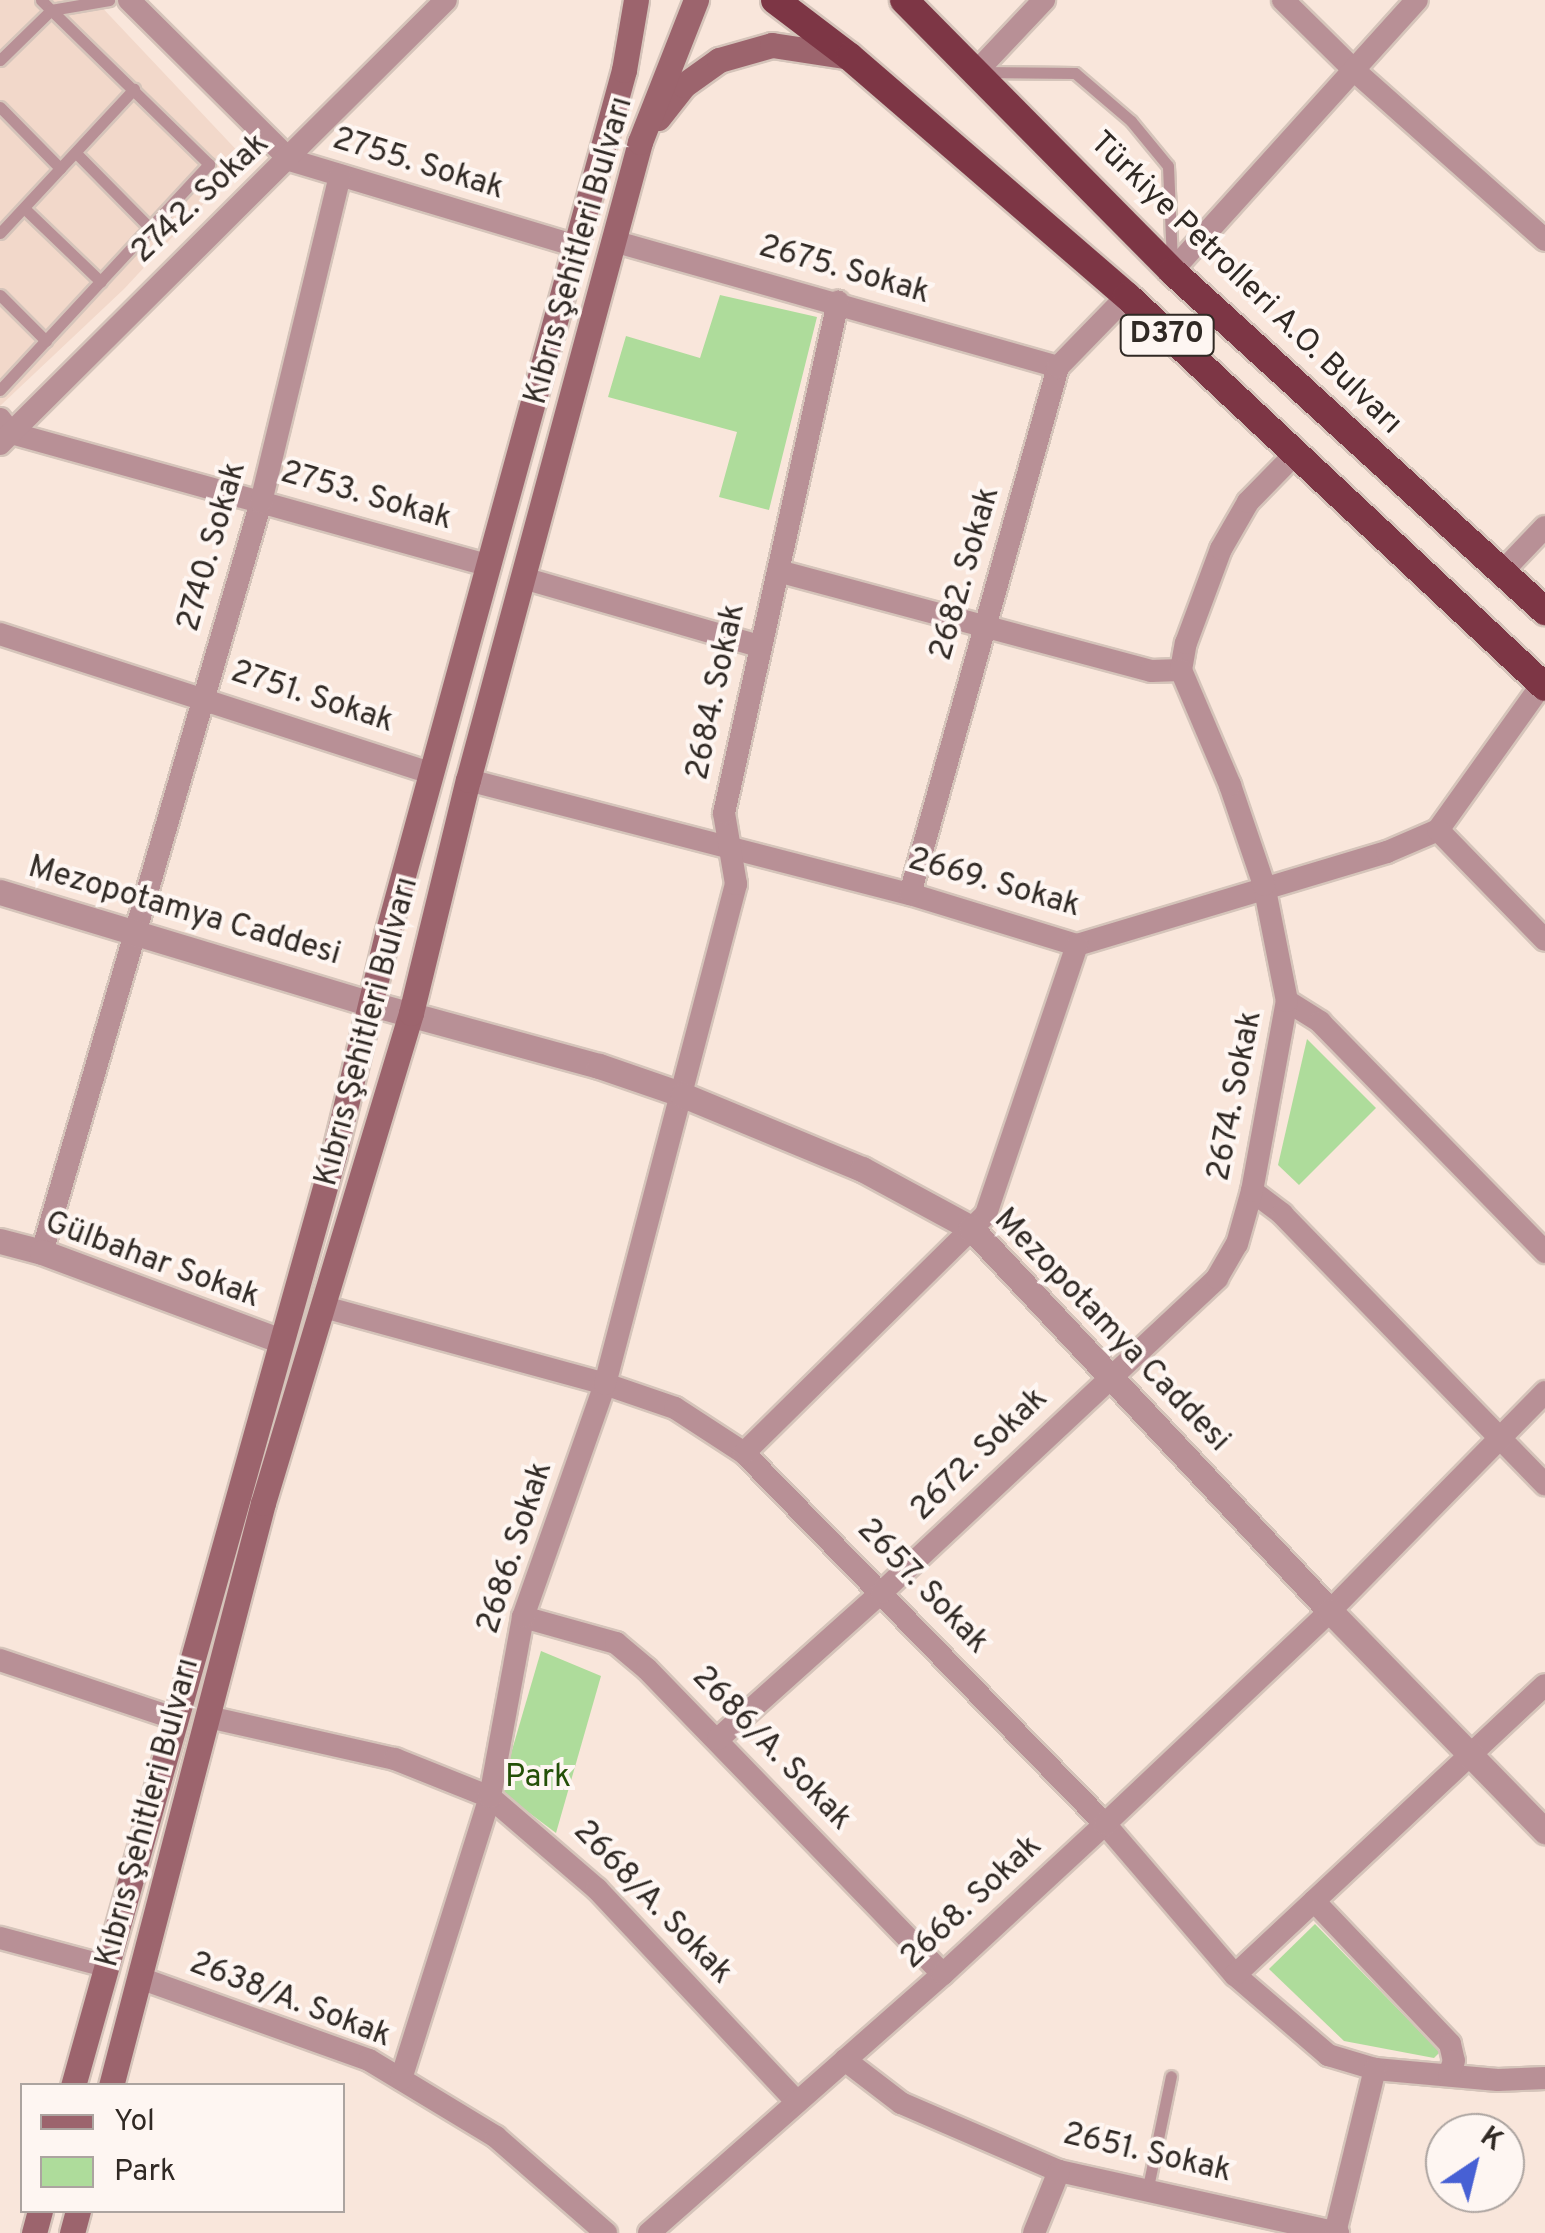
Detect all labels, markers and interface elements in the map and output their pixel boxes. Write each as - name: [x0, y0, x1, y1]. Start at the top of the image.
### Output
- street label: Kıbrıs Şehitleri Bulvarı: [518, 93, 642, 409]
- street label: 2755. Sokak: [328, 121, 508, 209]
- street label: Türkiye Petrolleri A.O. Bulvarı: [1080, 124, 1410, 444]
- street label: 2742. Sokak: [124, 126, 278, 272]
- street label: 2675. Sokak: [754, 228, 934, 314]
- road number: D370: [1120, 310, 1214, 360]
- street label: 2753. Sokak: [276, 454, 456, 540]
- street label: 2740. Sokak: [171, 458, 255, 636]
- street label: 2682. Sokak: [923, 483, 1009, 665]
- street label: 2684. Sokak: [680, 600, 754, 784]
- street label: 2751. Sokak: [226, 654, 398, 742]
- street label: 2669. Sokak: [904, 841, 1084, 927]
- street label: Mezopotamya Caddesi: [23, 849, 345, 975]
- street label: Kıbrıs Şehitleri Bulvarı: [308, 873, 428, 1191]
- street label: 2674. Sokak: [1201, 1008, 1271, 1184]
- street label: Mezopotamya Caddesi: [985, 1201, 1237, 1461]
- street label: Gülbahar Sokak: [39, 1204, 265, 1318]
- street label: 2672. Sokak: [904, 1380, 1056, 1530]
- street label: 2686. Sokak: [470, 1457, 562, 1639]
- street label: 2657. Sokak: [848, 1511, 996, 1663]
- street label: Kıbrıs Şehitleri Bulvarı: [89, 1654, 209, 1972]
- street label: 2686/A. Sokak: [683, 1659, 859, 1839]
- park label: Park: [505, 1759, 571, 1797]
- street label: 2668/A. Sokak: [564, 1813, 740, 1993]
- street label: 2668. Sokak: [894, 1828, 1050, 1978]
- street label: 2638/A. Sokak: [184, 1945, 396, 2057]
- legend: [20, 2083, 345, 2213]
- text: Yol: [114, 2104, 155, 2141]
- north arrow: [1425, 2113, 1525, 2213]
- street label: 2651. Sokak: [1059, 2116, 1235, 2192]
- text: K: [1473, 2120, 1509, 2160]
- text: Park: [114, 2154, 176, 2191]

